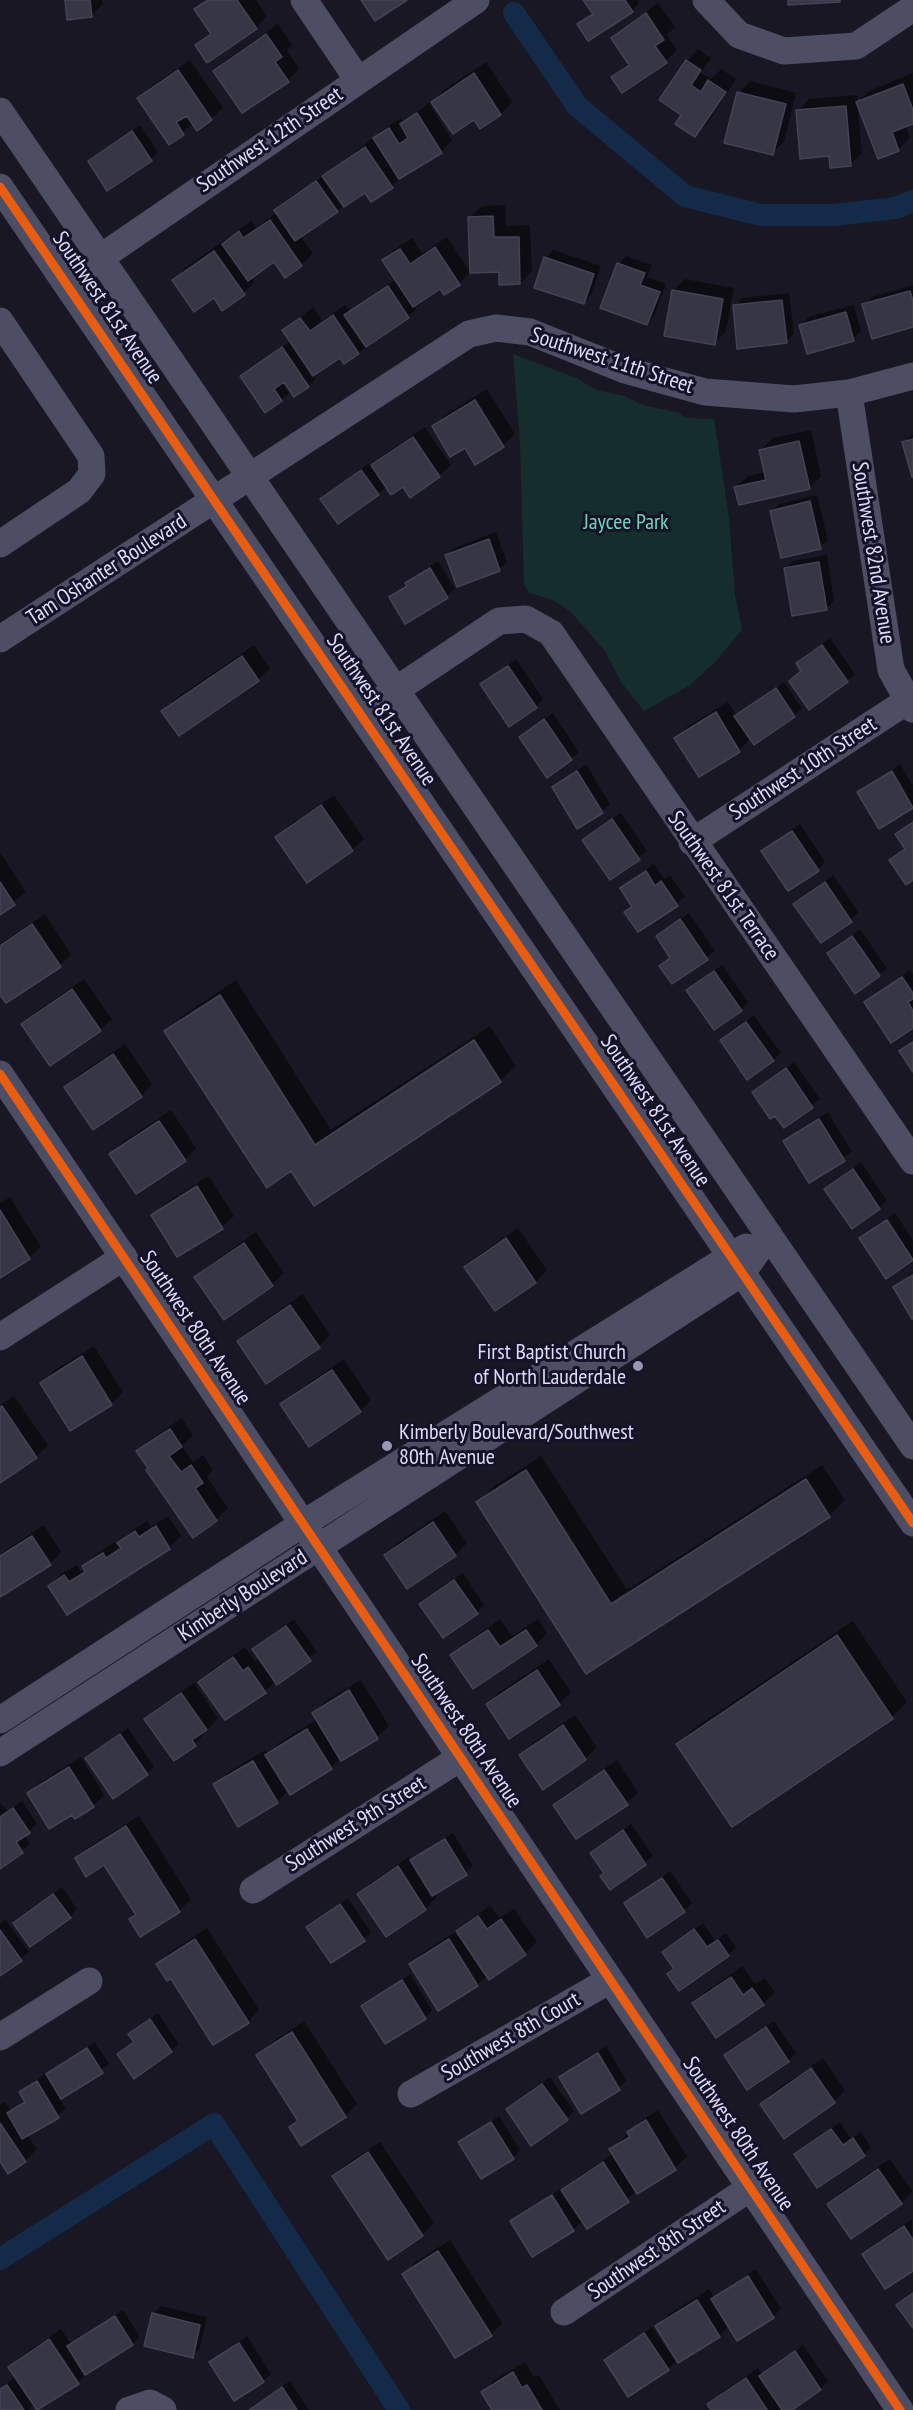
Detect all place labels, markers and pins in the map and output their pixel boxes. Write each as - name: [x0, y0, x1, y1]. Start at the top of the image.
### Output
- place label: First Baptist Church of North Lauderdale: [474, 1340, 626, 1392]
- marker: First Baptist Church of North Lauderdale: [631, 1359, 645, 1373]
- place label: Kimberly Boulevard/Southwest 80th Avenue: [399, 1420, 634, 1472]
- marker: Kimberly Boulevard/Southwest 80th Avenue: [380, 1439, 394, 1453]

